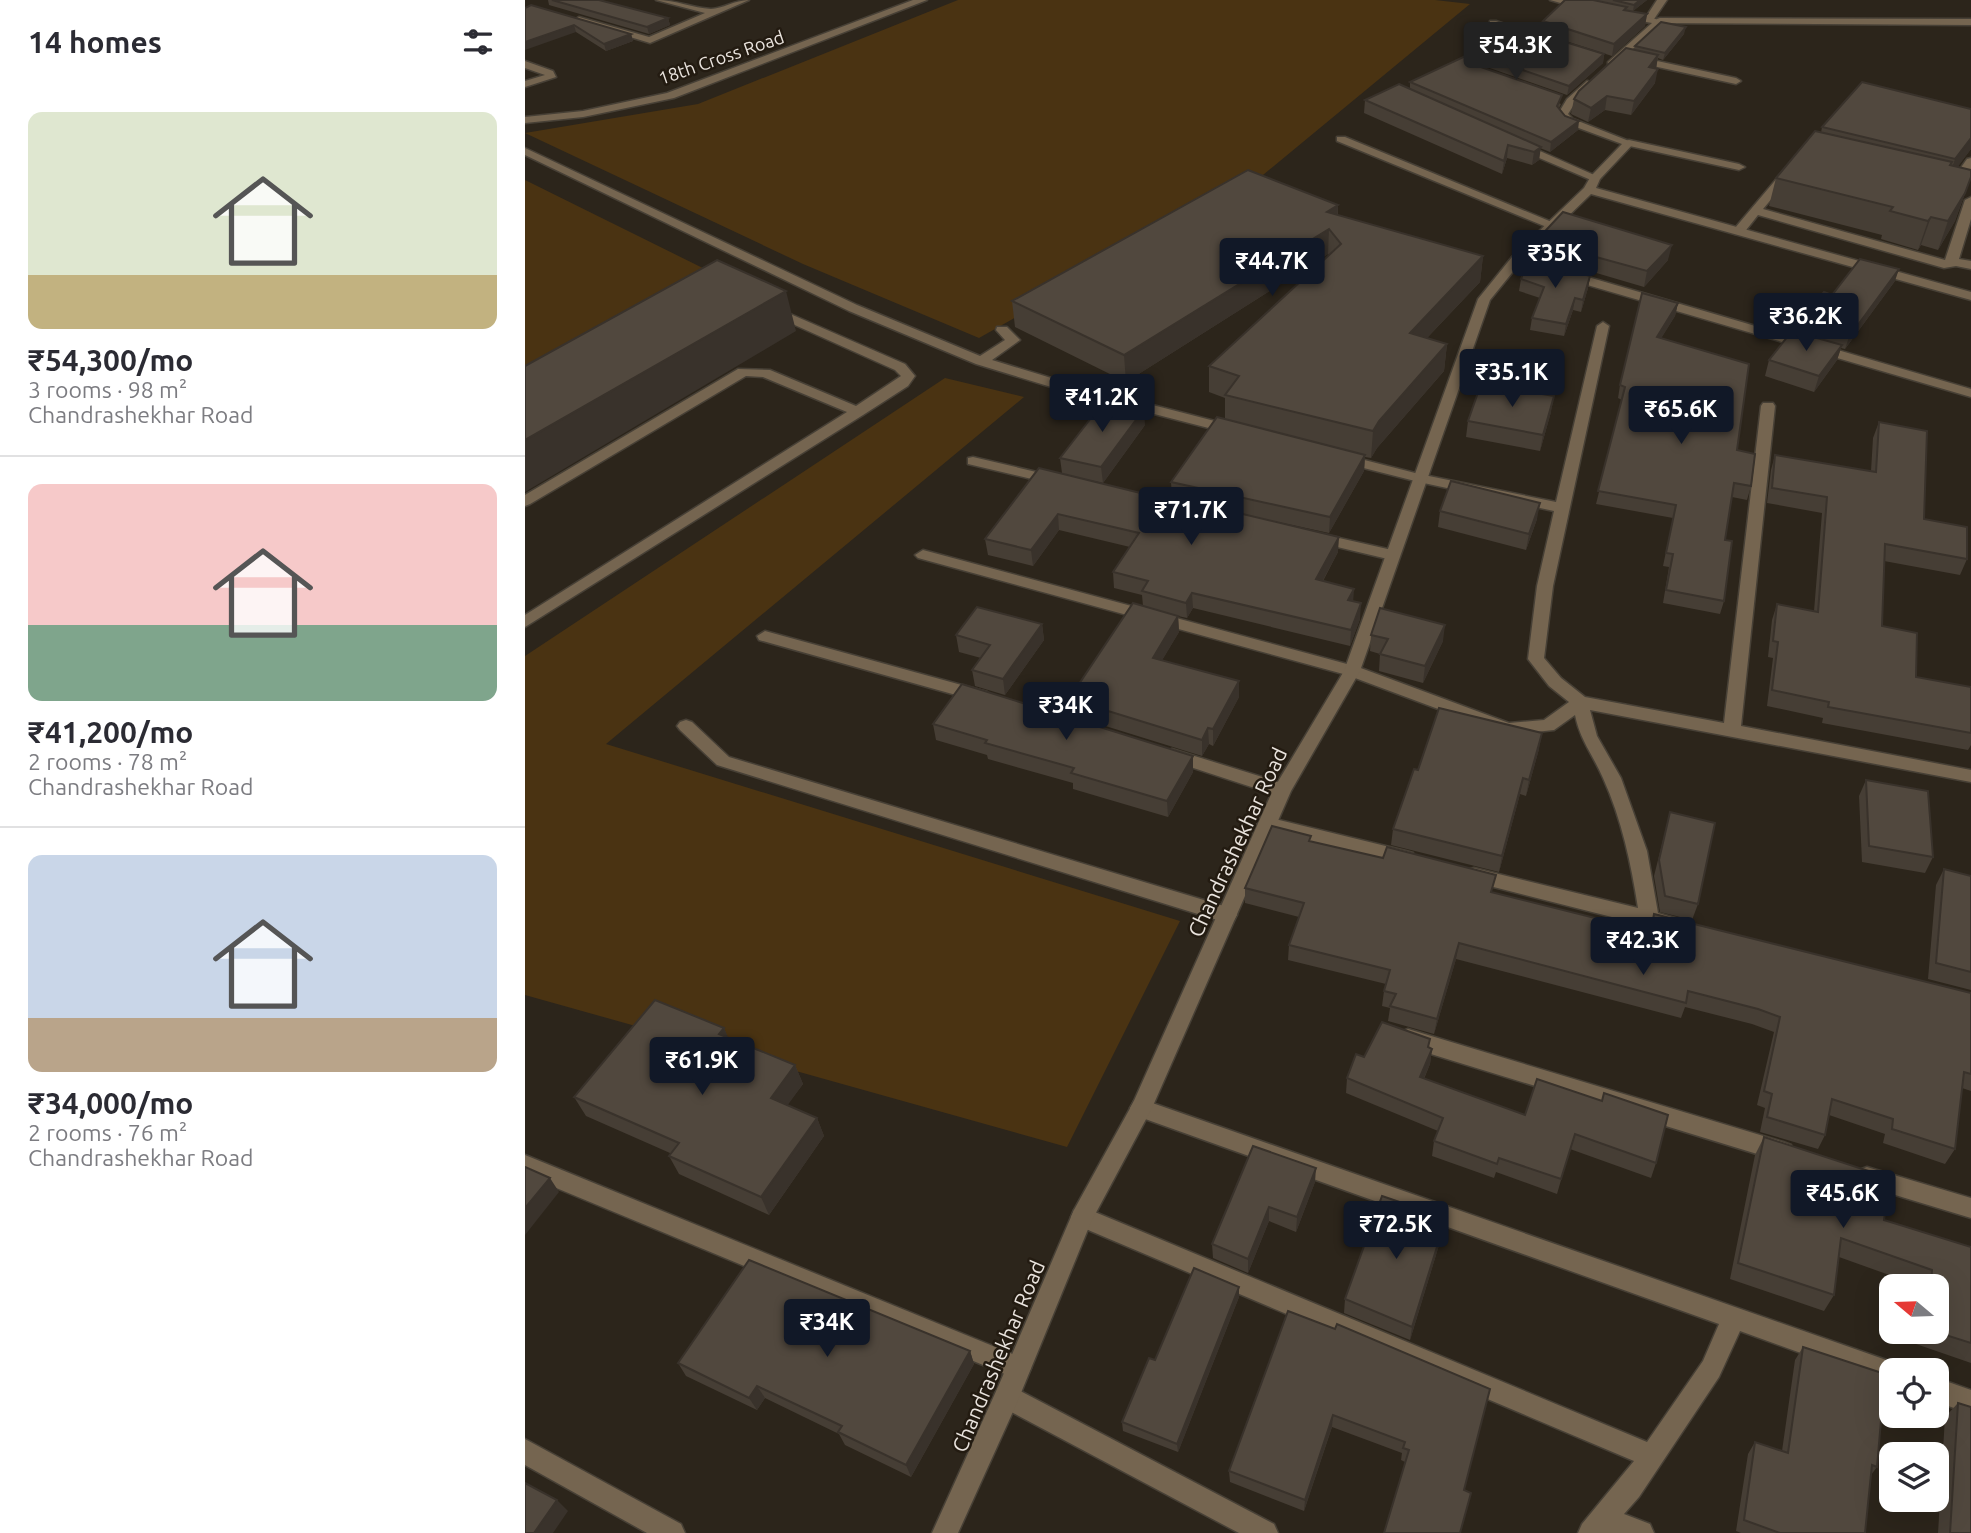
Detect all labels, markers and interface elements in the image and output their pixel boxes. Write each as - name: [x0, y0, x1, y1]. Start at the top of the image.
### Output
- pin: ₹54.3K: [1459, 22, 1573, 82]
- icon: filters: [459, 23, 497, 61]
- text: 14 homes: [28, 25, 162, 59]
- street label: 18th Cross Road: [656, 26, 786, 88]
- text: ₹54.3K: [1480, 32, 1552, 57]
- icon: home: [200, 158, 326, 284]
- pin: ₹35K: [1514, 230, 1596, 290]
- pin: ₹44.7K: [1215, 238, 1329, 298]
- text: ₹35K: [1528, 240, 1582, 265]
- text: ₹44.7K: [1236, 248, 1308, 273]
- pin: ₹36.2K: [1749, 294, 1863, 353]
- text: ₹36.2K: [1770, 303, 1842, 328]
- text: ₹54,300/mo: [28, 343, 193, 377]
- pin: ₹35.1K: [1455, 350, 1569, 409]
- text: ₹35.1K: [1476, 359, 1548, 384]
- pin: ₹41.2K: [1045, 374, 1159, 434]
- text: 3 rooms · 98 m²: [28, 377, 187, 402]
- text: ₹41.2K: [1066, 384, 1138, 409]
- pin: ₹65.6K: [1624, 386, 1738, 446]
- text: ₹65.6K: [1645, 396, 1717, 421]
- text: Chandrashekhar Road: [28, 402, 254, 427]
- pin: ₹71.7K: [1134, 488, 1248, 547]
- text: ₹71.7K: [1155, 497, 1227, 522]
- icon: home: [200, 530, 326, 656]
- pin: ₹34K: [1025, 682, 1107, 742]
- text: ₹34K: [1039, 692, 1093, 717]
- text: ₹41,200/mo: [28, 715, 193, 749]
- street label: Chandrashekhar Road: [1183, 744, 1291, 940]
- text: 2 rooms · 78 m²: [28, 749, 187, 774]
- text: Chandrashekhar Road: [28, 774, 254, 799]
- icon: home: [200, 901, 326, 1027]
- pin: ₹42.3K: [1586, 918, 1700, 977]
- text: ₹42.3K: [1607, 927, 1679, 952]
- pin: ₹61.9K: [645, 1038, 759, 1097]
- text: ₹61.9K: [666, 1047, 738, 1072]
- text: ₹34,000/mo: [28, 1086, 193, 1120]
- text: 2 rooms · 76 m²: [28, 1120, 187, 1145]
- text: Chandrashekhar Road: [28, 1145, 254, 1170]
- pin: ₹45.6K: [1786, 1170, 1900, 1230]
- text: ₹45.6K: [1807, 1180, 1879, 1205]
- pin: ₹72.5K: [1339, 1202, 1453, 1261]
- text: ₹72.5K: [1360, 1211, 1432, 1236]
- street label: Chandrashekhar Road: [947, 1257, 1049, 1455]
- north arrow: [1879, 1274, 1949, 1344]
- map controls: [1879, 1274, 1949, 1512]
- pin: ₹34K: [786, 1300, 868, 1359]
- text: ₹34K: [800, 1309, 854, 1334]
- button: locate: [1879, 1358, 1949, 1428]
- button: layers: [1879, 1442, 1949, 1512]

